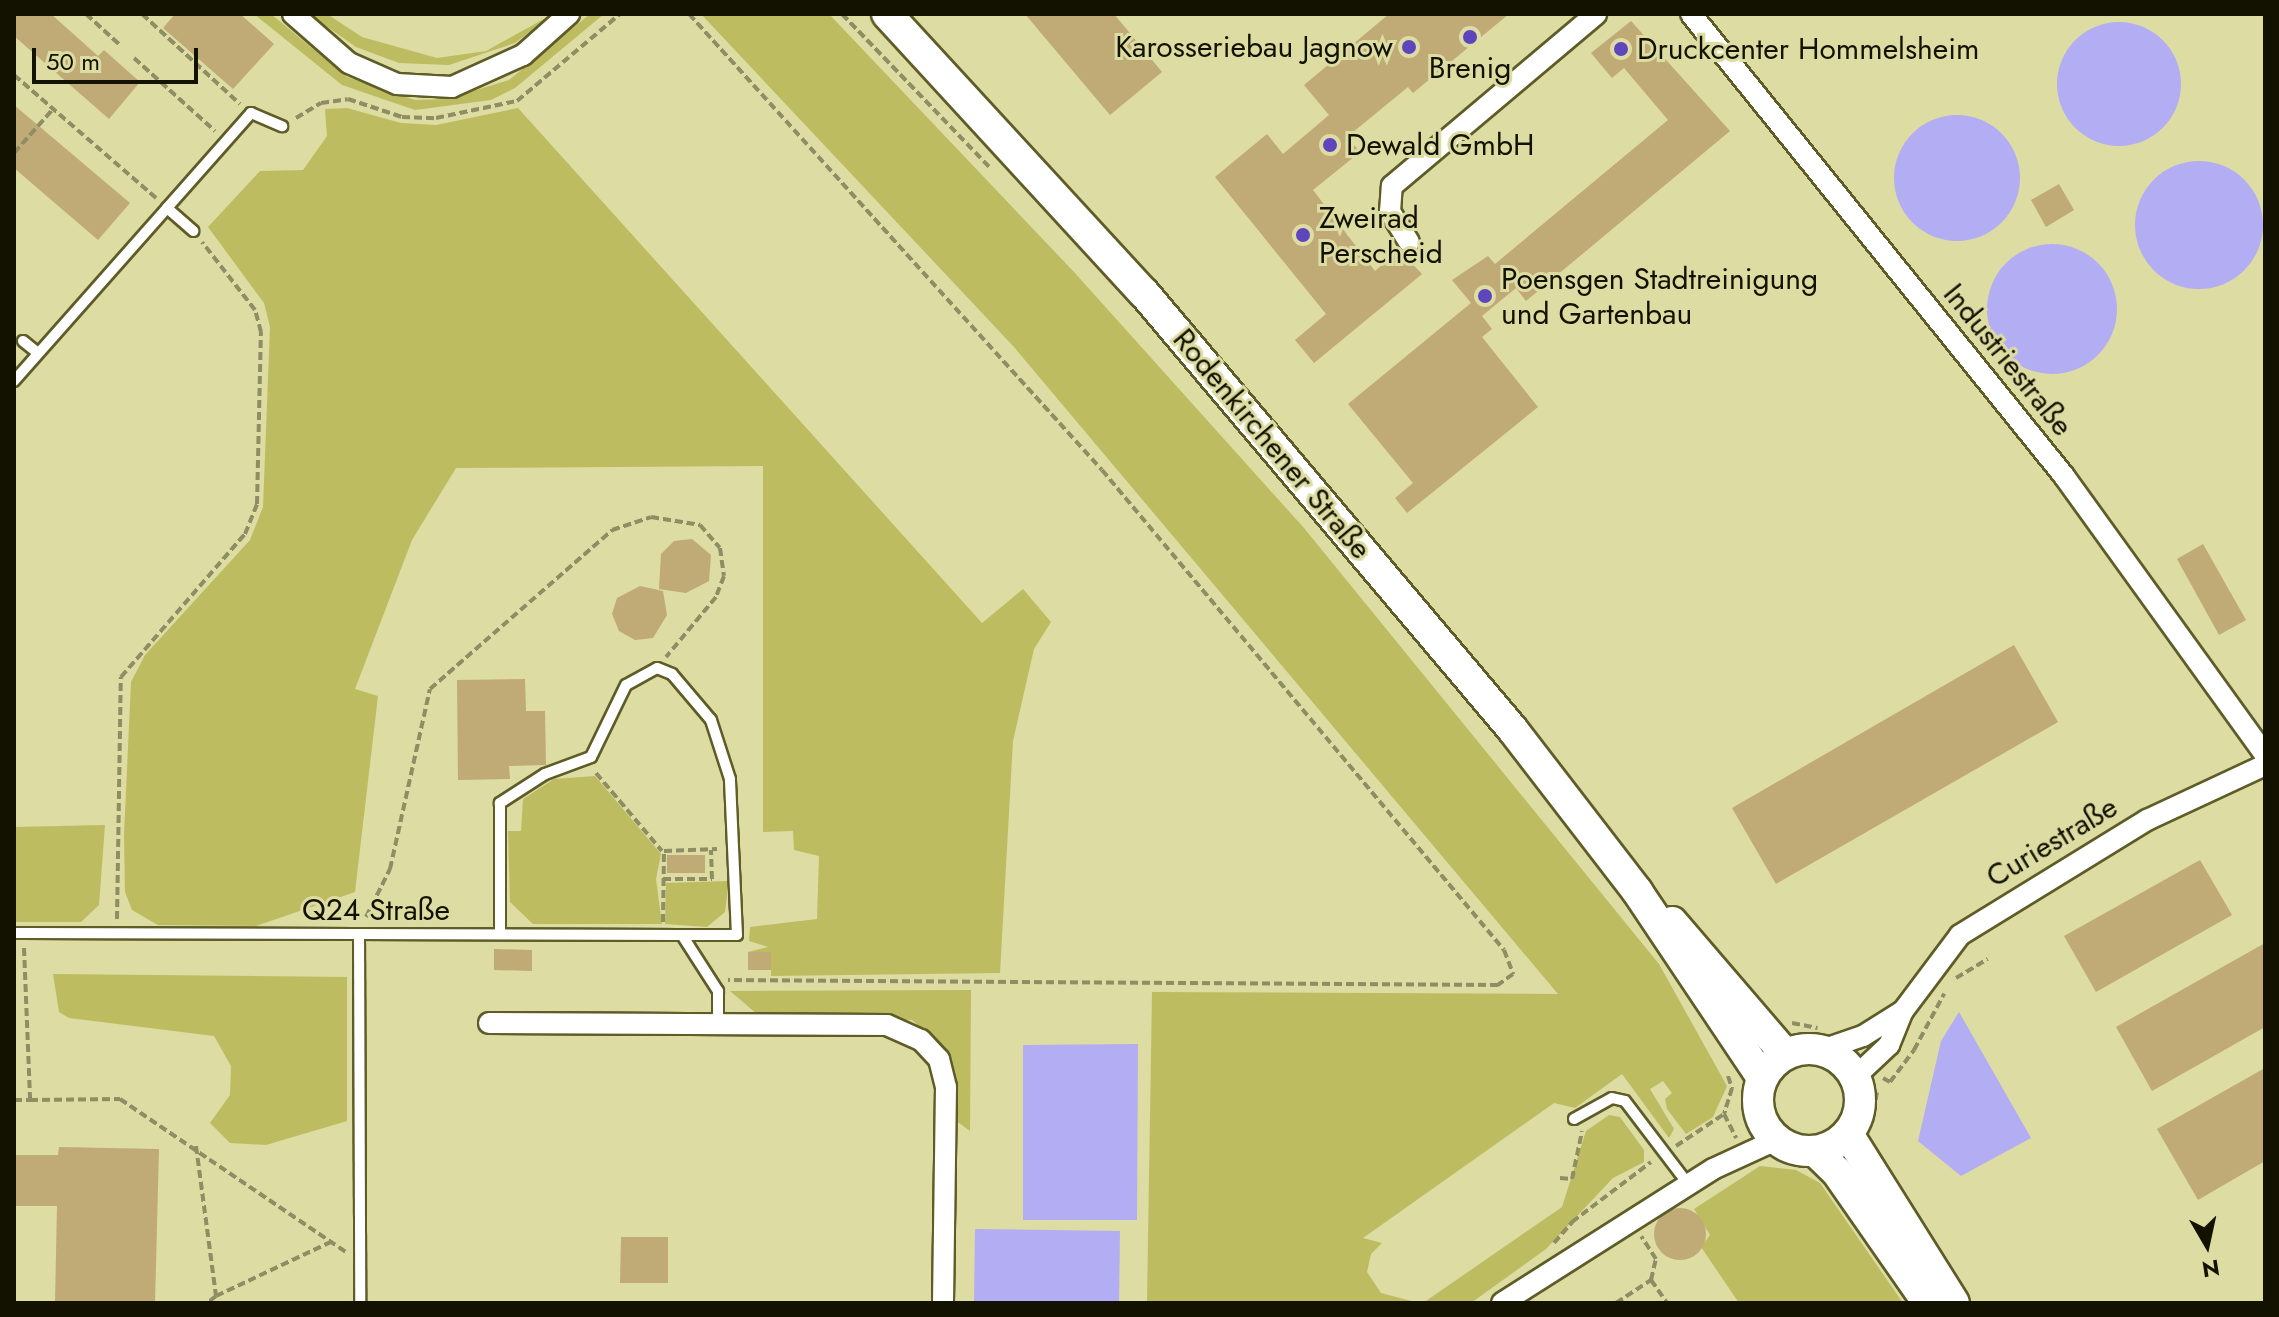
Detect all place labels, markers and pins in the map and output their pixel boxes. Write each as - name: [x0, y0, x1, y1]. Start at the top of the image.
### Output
- marker: Brenig: [1461, 28, 1479, 46]
- place label: Karosseriebau Jagnow: [1115, 29, 1393, 65]
- place label: Druckcenter Hommelsheim: [1637, 31, 1979, 67]
- marker: Karosseriebau Jagnow: [1400, 38, 1418, 56]
- marker: Druckcenter Hommelsheim: [1612, 40, 1630, 58]
- place label: Brenig: [1429, 50, 1511, 86]
- place label: Dewald GmbH: [1346, 127, 1534, 163]
- marker: Dewald GmbH: [1321, 136, 1339, 154]
- place label: Zweirad Perscheid: [1319, 200, 1443, 270]
- marker: Zweirad Perscheid: [1294, 226, 1312, 244]
- place label: Poensgen Stadtreinigung und Gartenbau: [1501, 261, 1818, 332]
- marker: Poensgen Stadtreinigung und Gartenbau: [1476, 287, 1494, 305]

